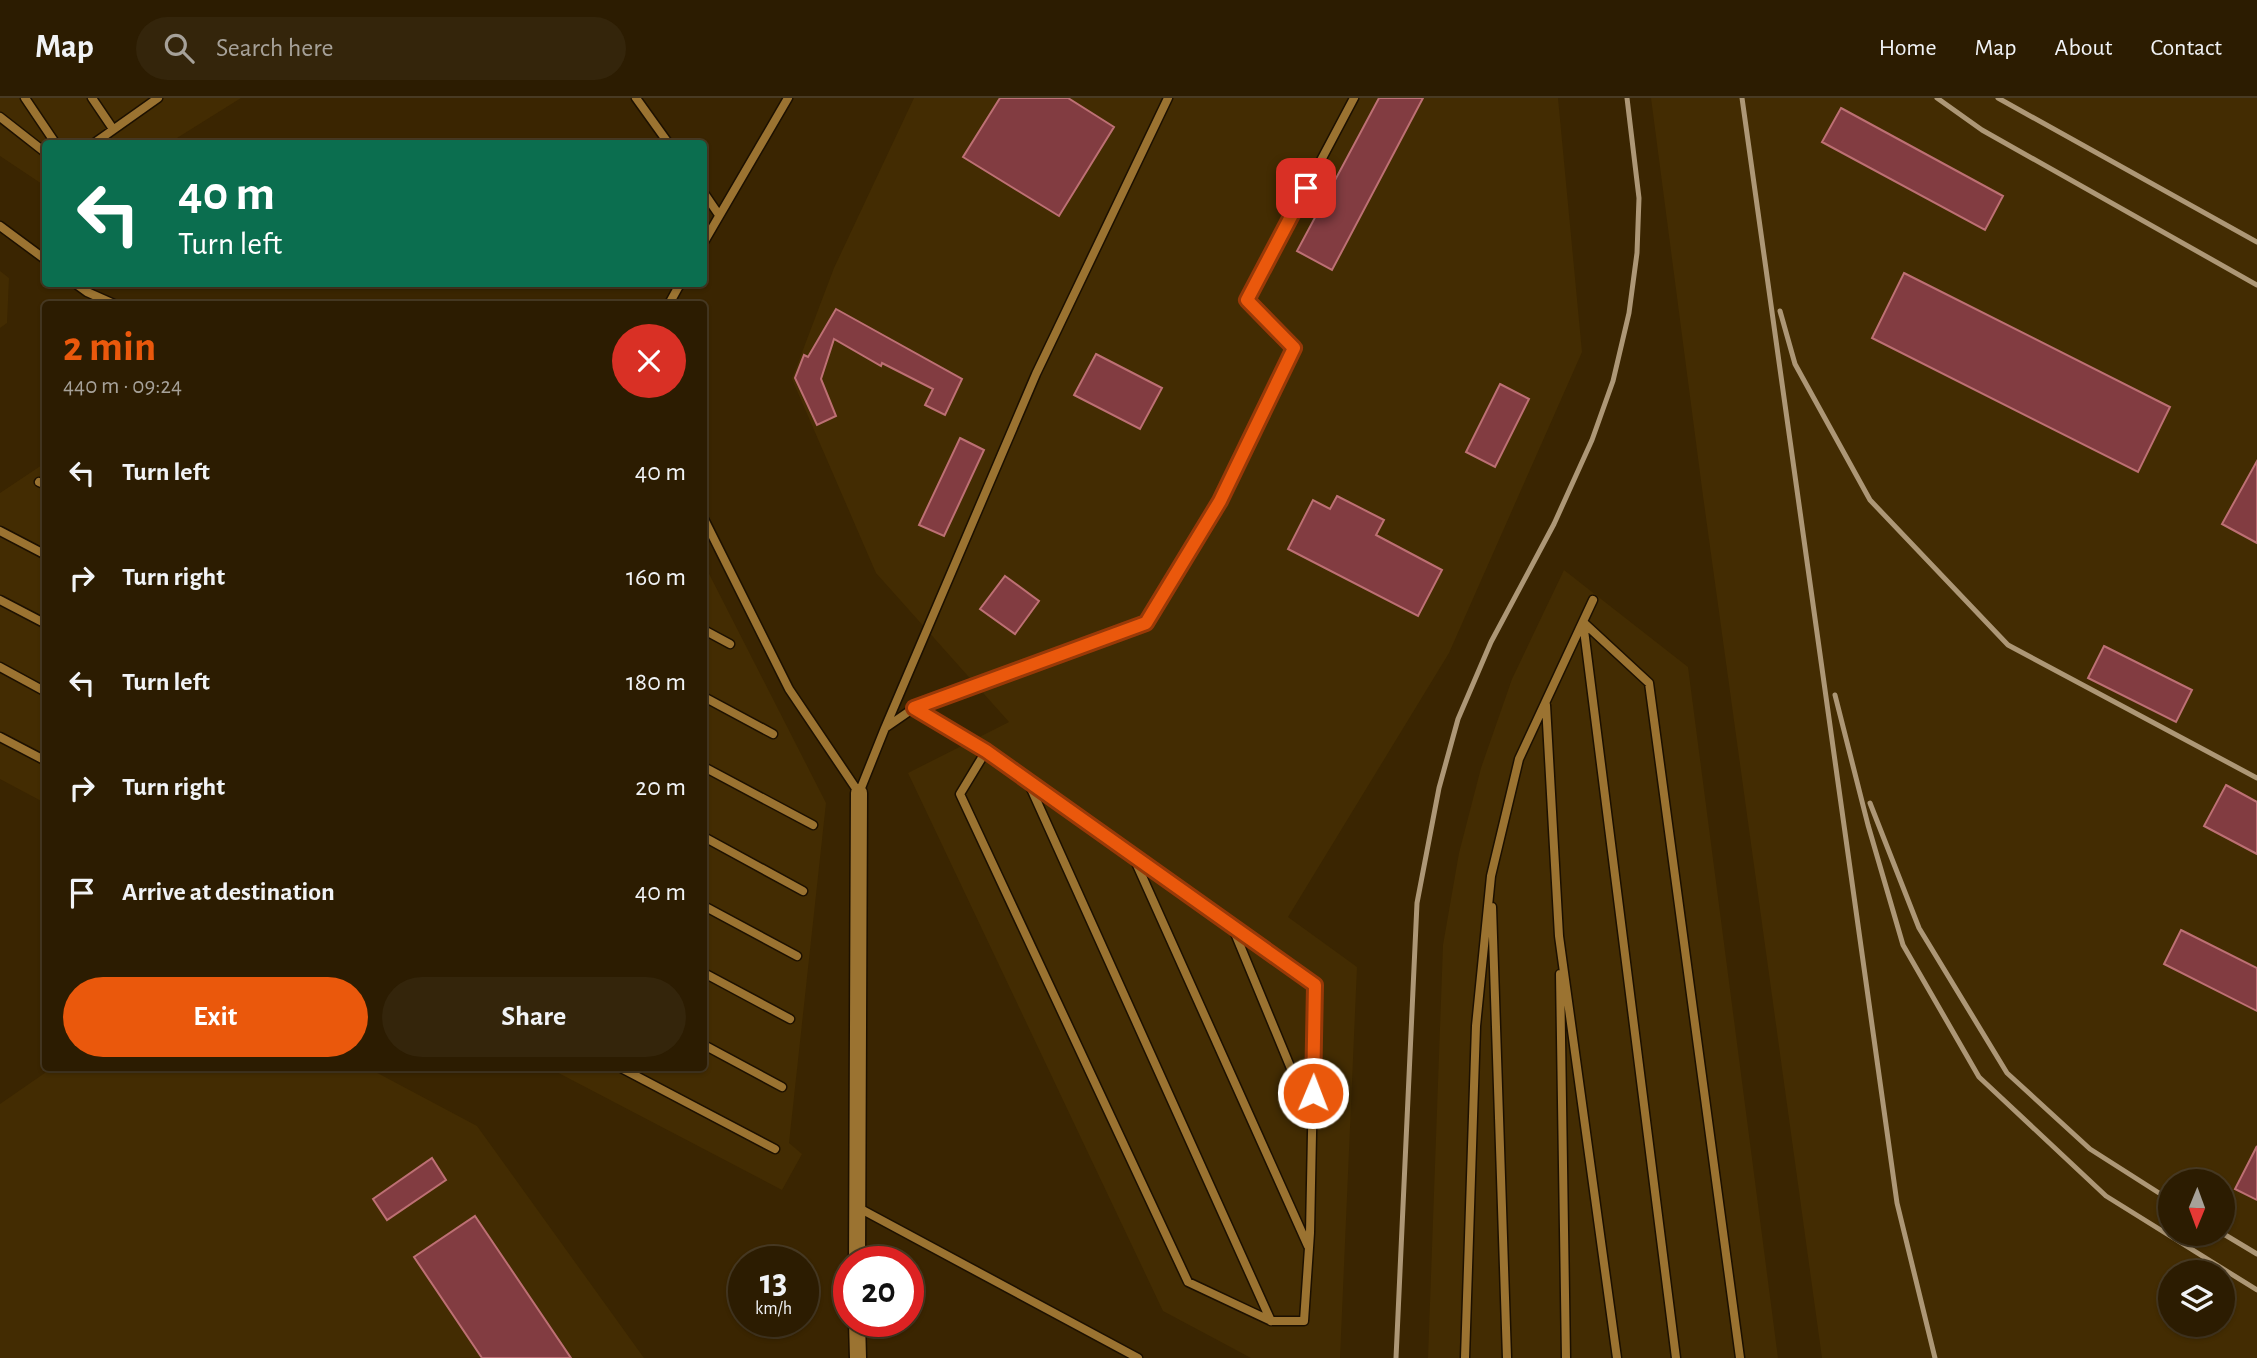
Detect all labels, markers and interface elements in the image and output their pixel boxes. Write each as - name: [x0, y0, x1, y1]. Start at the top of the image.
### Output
- search box: [136, 17, 626, 80]
- icon: search: [160, 29, 198, 67]
- text: Map: [35, 31, 94, 64]
- text: Search here: [216, 35, 334, 61]
- text: Home: [1879, 36, 1937, 60]
- text: Map: [1975, 36, 2017, 60]
- text: About: [2055, 36, 2112, 60]
- text: Contact: [2150, 36, 2222, 60]
- pin: [1276, 158, 1336, 218]
- icon: left: [63, 168, 154, 259]
- icon: arrive: [1287, 169, 1325, 207]
- text: 40 m: [178, 170, 275, 219]
- text: Turn left: [178, 228, 282, 260]
- button: close: [612, 324, 686, 398]
- text: 2 min: [63, 326, 156, 368]
- text: 440 m · 09:24: [63, 375, 182, 398]
- icon: left: [63, 454, 101, 492]
- text: Turn left: [122, 459, 210, 485]
- text: 40 m: [635, 459, 686, 485]
- icon: right: [63, 559, 101, 597]
- text: Turn right: [122, 564, 225, 590]
- text: 160 m: [626, 564, 686, 590]
- icon: left: [63, 664, 101, 702]
- text: Turn left: [122, 669, 210, 695]
- text: 180 m: [626, 669, 686, 695]
- icon: right: [63, 769, 101, 807]
- text: Turn right: [122, 774, 225, 800]
- text: 20 m: [635, 774, 686, 800]
- icon: arrive: [63, 874, 101, 912]
- text: Arrive at destination: [122, 879, 335, 905]
- text: 40 m: [635, 879, 686, 905]
- button: Exit: [63, 977, 368, 1057]
- button: Share: [382, 977, 686, 1057]
- position arrow: [1276, 1056, 1350, 1130]
- north arrow: [2158, 1169, 2235, 1246]
- map controls: [2158, 1169, 2235, 1337]
- speed limit sign: 20: [833, 1246, 924, 1337]
- button: layers: [2158, 1260, 2235, 1337]
- text: 13: [760, 1265, 787, 1300]
- text: km/h: [755, 1300, 792, 1318]

